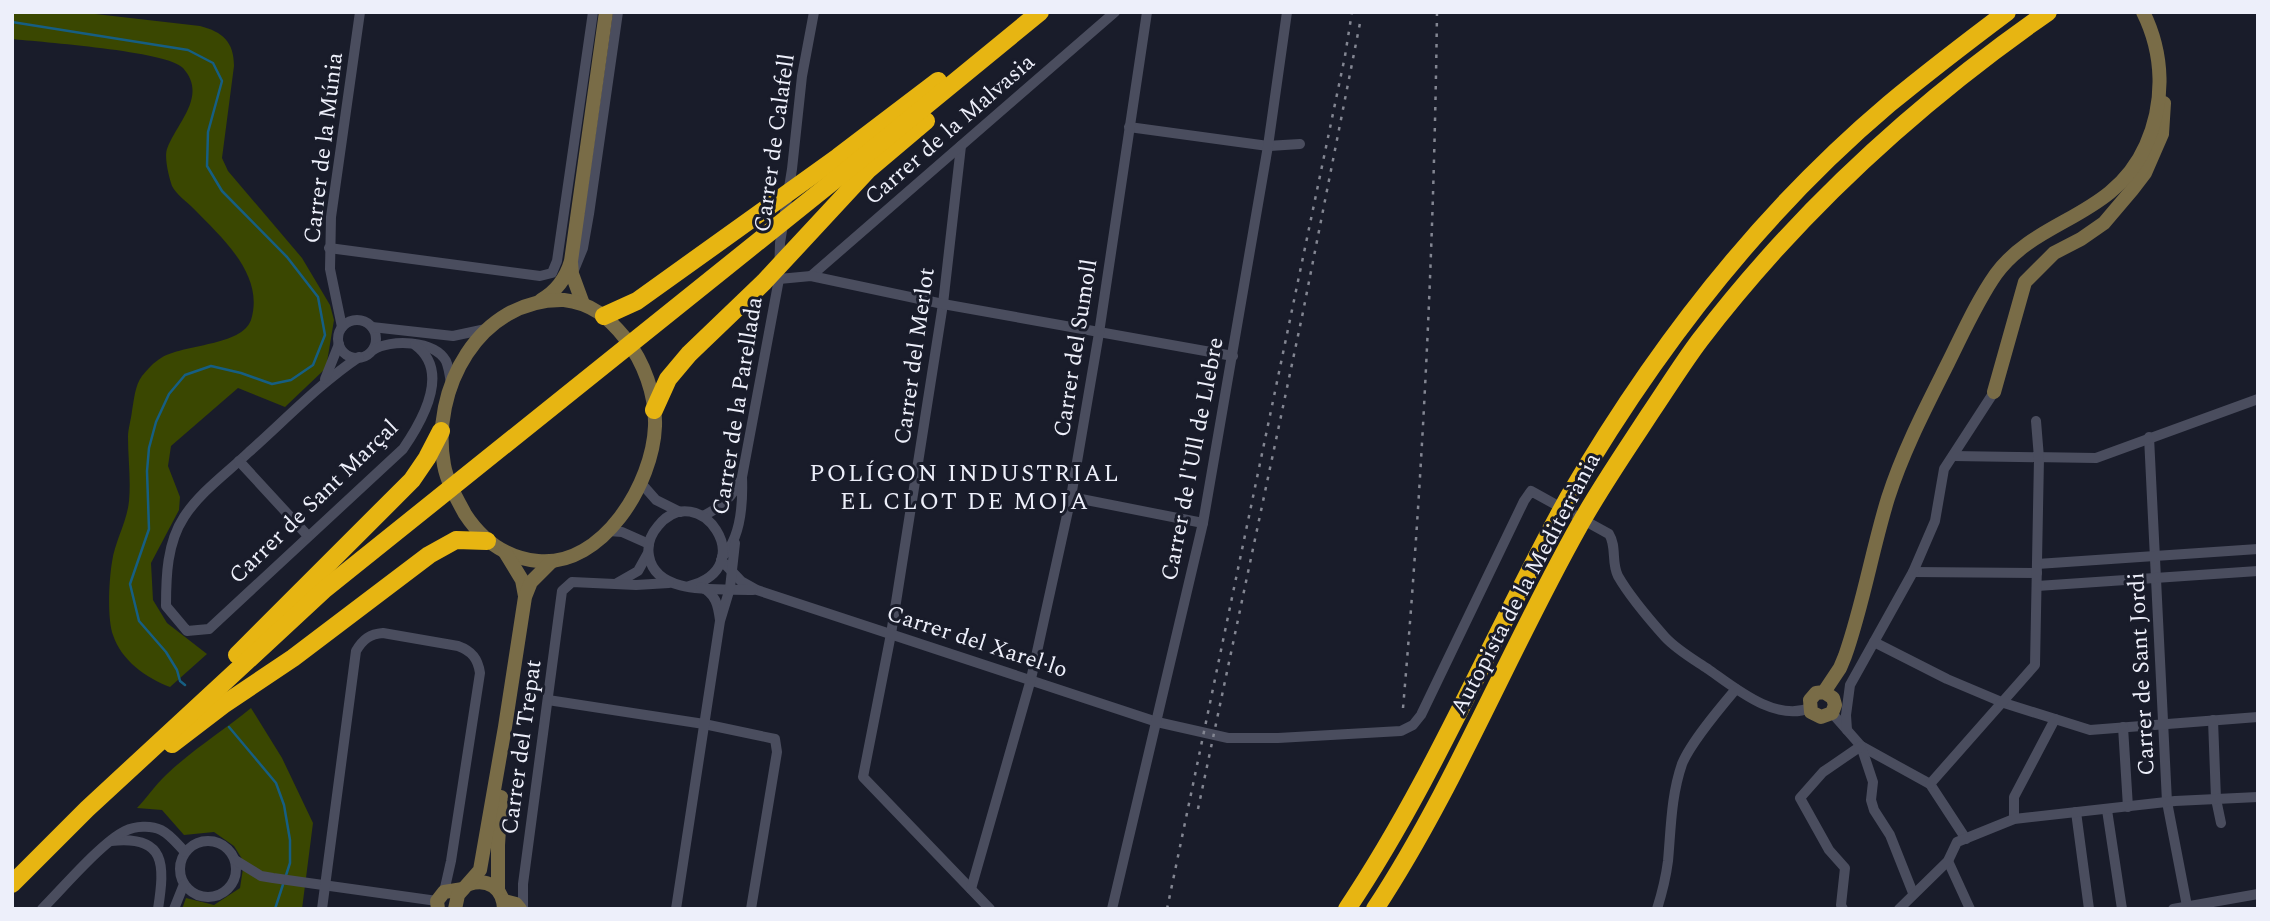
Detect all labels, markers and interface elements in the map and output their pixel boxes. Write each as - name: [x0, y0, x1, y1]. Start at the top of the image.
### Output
- street label: Carrer de la Malvasia: [857, 46, 1043, 214]
- street label: Carrer de la Múnia: [295, 50, 353, 246]
- street label: Carrer de Calafell: [745, 51, 805, 235]
- street label: Carrer del Sumoll: [1045, 257, 1107, 439]
- street label: Carrer del Merlot: [885, 265, 945, 447]
- street label: Carrer de la Parellada: [703, 294, 773, 518]
- street label: Carrer de l'Ull de Llebre: [1152, 334, 1234, 584]
- street label: Carrer de Sant Marçal: [221, 411, 407, 593]
- street label: Autopista de la Mediterrània: [1442, 447, 1610, 721]
- district label: POLÍGON INDUSTRIAL EL CLOT DE MOJA: [809, 456, 1121, 520]
- street label: Carrer de Sant Jordi: [2119, 572, 2165, 776]
- street label: Carrer del Xarel·lo: [882, 596, 1072, 688]
- street label: Carrer del Trepat: [492, 657, 552, 837]

